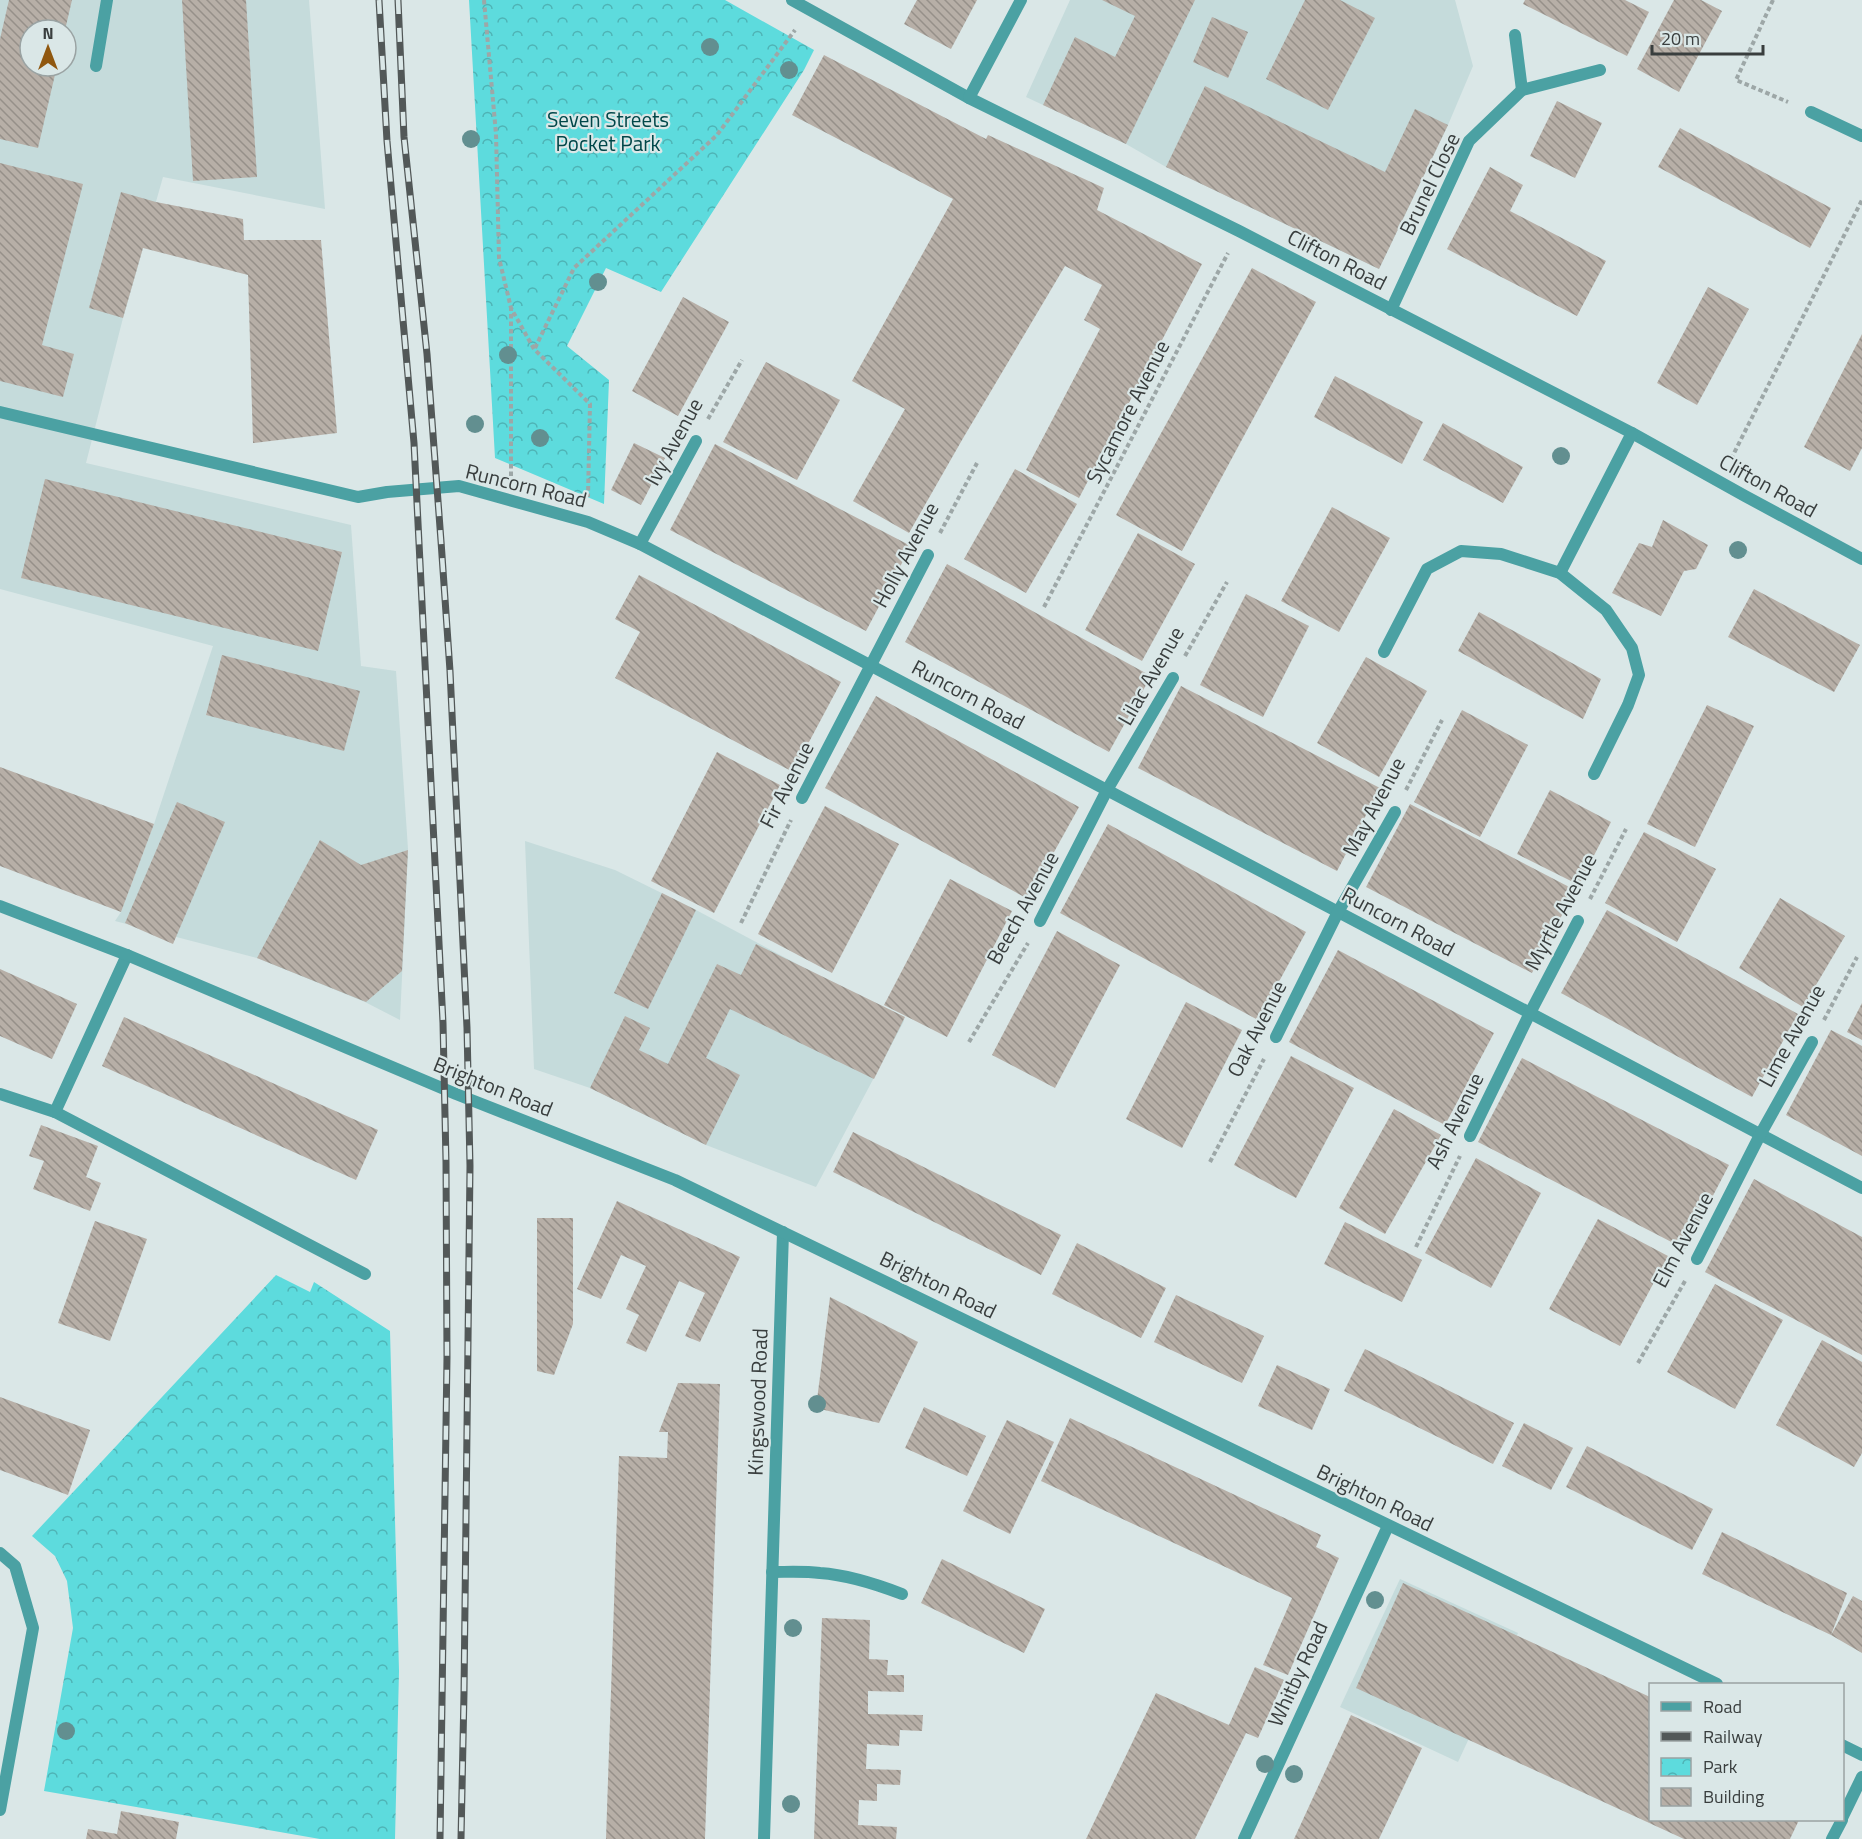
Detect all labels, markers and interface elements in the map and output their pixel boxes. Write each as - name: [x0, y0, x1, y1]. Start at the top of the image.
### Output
- north arrow: [18, 18, 78, 78]
- scale bar: [1652, 18, 1763, 56]
- text: N: [42, 21, 54, 45]
- text: 20 m: [1661, 25, 1700, 52]
- park label: Seven Streets Pocket Park: [547, 103, 669, 159]
- street label: Brunel Close: [1391, 127, 1468, 240]
- street label: Clifton Road: [1282, 220, 1393, 298]
- street label: Sycamore Avenue: [1077, 334, 1177, 489]
- street label: Ivy Avenue: [636, 392, 710, 491]
- street label: Clifton Road: [1714, 445, 1823, 525]
- street label: Runcorn Road: [462, 455, 590, 516]
- street label: Holly Avenue: [864, 496, 946, 613]
- street label: Lilac Avenue: [1109, 620, 1191, 731]
- street label: Runcorn Road: [906, 651, 1031, 737]
- street label: Fir Avenue: [751, 736, 822, 833]
- street label: May Avenue: [1334, 751, 1413, 862]
- street label: Beech Avenue: [978, 845, 1066, 970]
- street label: Myrtle Avenue: [1516, 847, 1604, 976]
- street label: Runcorn Road: [1336, 878, 1461, 964]
- street label: Oak Avenue: [1218, 975, 1294, 1082]
- street label: Lime Avenue: [1750, 978, 1833, 1093]
- street label: Brighton Road: [429, 1048, 558, 1125]
- street label: Ash Avenue: [1417, 1067, 1491, 1174]
- street label: Elm Avenue: [1644, 1186, 1721, 1293]
- street label: Brighton Road: [875, 1242, 1002, 1326]
- street label: Kingswood Road: [738, 1328, 776, 1476]
- street label: Brighton Road: [1312, 1455, 1439, 1539]
- street label: Whitby Road: [1259, 1616, 1335, 1732]
- legend: [1649, 1683, 1844, 1821]
- text: Road: [1703, 1693, 1742, 1720]
- text: Railway: [1703, 1723, 1763, 1750]
- text: Park: [1703, 1753, 1738, 1780]
- text: Building: [1703, 1783, 1764, 1810]

